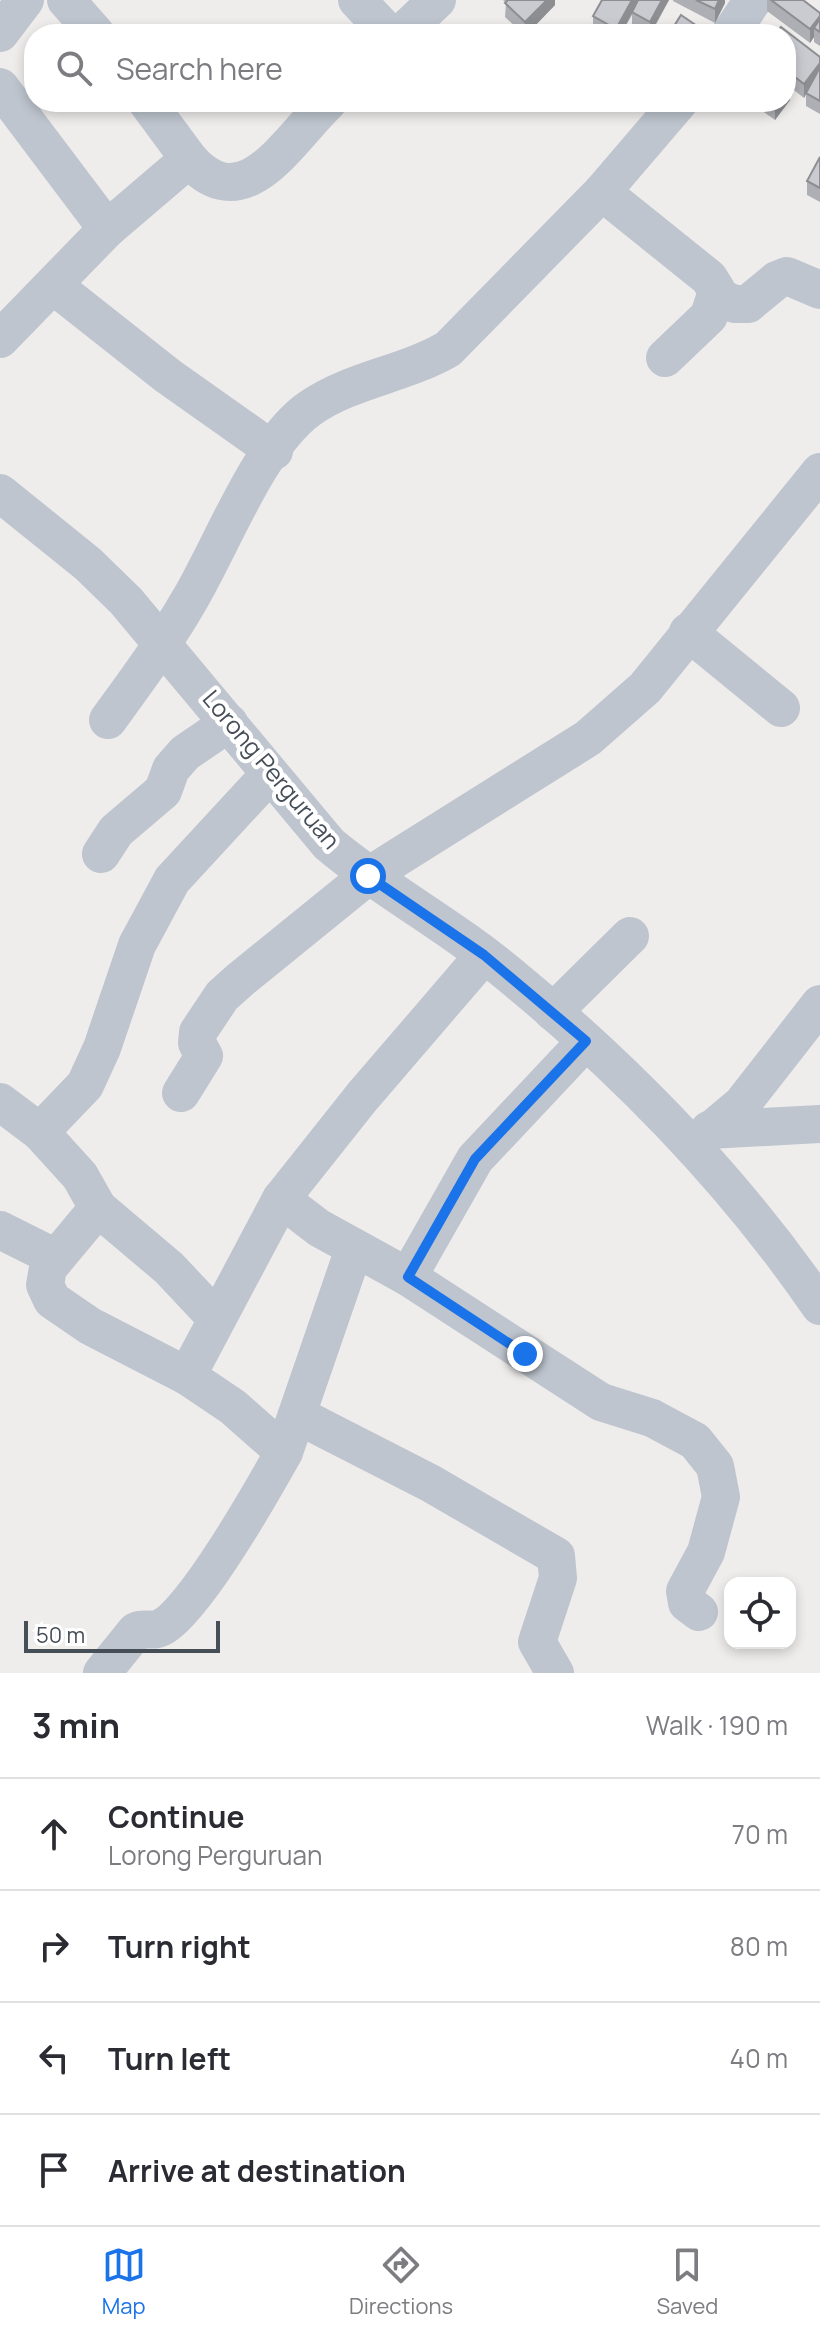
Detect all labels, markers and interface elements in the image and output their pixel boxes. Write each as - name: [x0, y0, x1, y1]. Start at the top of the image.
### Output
- search box: [24, 24, 796, 112]
- icon: search: [52, 46, 96, 90]
- text: Search here: [116, 48, 283, 89]
- street label: Lorong Perguruan: [196, 683, 348, 855]
- route start: [350, 858, 386, 894]
- route end: [507, 1336, 543, 1372]
- map controls: [724, 1577, 796, 1649]
- button: locate: [724, 1577, 796, 1649]
- scale bar: [24, 1617, 220, 1653]
- text: 50 m: [36, 1620, 85, 1650]
- text: 3 min: [32, 1702, 120, 1748]
- text: Walk · 190 m: [646, 1707, 788, 1743]
- text: Continue: [108, 1796, 244, 1837]
- icon: ahead: [32, 1812, 76, 1856]
- text: 70 m: [732, 1816, 788, 1852]
- text: Lorong Perguruan: [108, 1837, 322, 1873]
- icon: right: [32, 1924, 76, 1968]
- text: Turn right: [108, 1926, 251, 1967]
- text: 80 m: [730, 1928, 788, 1964]
- icon: left: [32, 2036, 76, 2080]
- text: Turn left: [108, 2038, 231, 2079]
- text: 40 m: [730, 2040, 788, 2076]
- icon: arrive: [32, 2148, 76, 2192]
- text: Arrive at destination: [108, 2150, 406, 2191]
- tab: Map: [102, 2243, 146, 2321]
- tab: Directions: [349, 2243, 453, 2321]
- tab: Saved: [656, 2243, 718, 2321]

